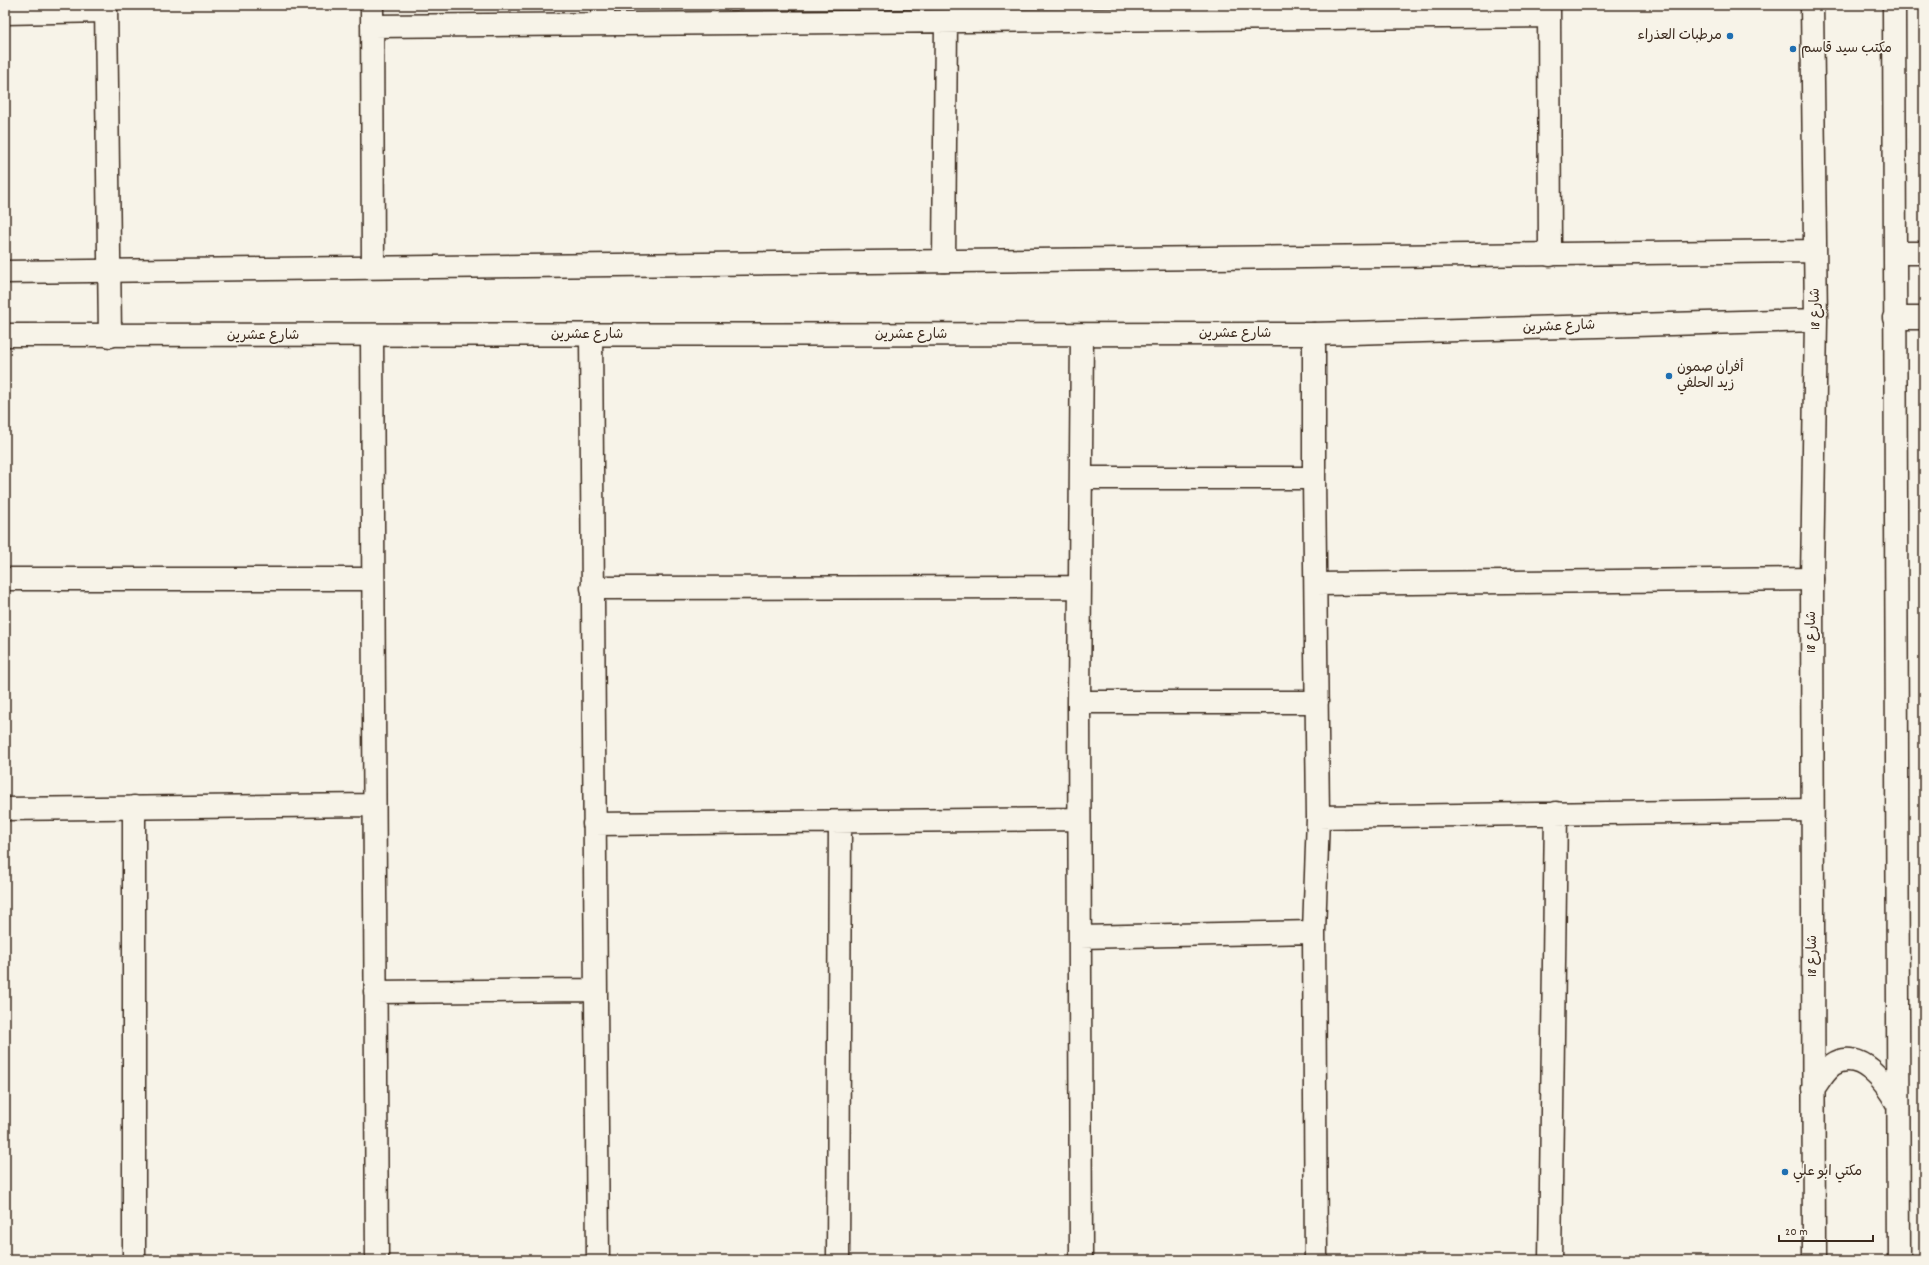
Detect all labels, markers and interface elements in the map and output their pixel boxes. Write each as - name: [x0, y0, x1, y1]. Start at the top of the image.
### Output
- place label: مرطبات العذراء: [1637, 26, 1722, 46]
- marker: مرطبات العذراء: [1725, 31, 1735, 41]
- place label: مكتب سيد قاسم: [1801, 39, 1892, 59]
- marker: مكتب سيد قاسم: [1788, 44, 1798, 54]
- street label: شارع 18: [1806, 288, 1826, 330]
- street label: شارع عشرين: [1522, 316, 1596, 338]
- street label: شارع عشرين: [1199, 324, 1271, 344]
- street label: شارع عشرين: [551, 325, 623, 345]
- street label: شارع عشرين: [875, 325, 947, 345]
- street label: شارع عشرين: [227, 326, 299, 346]
- place label: أفران صمون زيد الحلفي: [1677, 358, 1744, 395]
- marker: أفران صمون زيد الحلفي: [1664, 371, 1674, 381]
- street label: شارع 18: [1802, 611, 1822, 653]
- street label: شارع 18: [1803, 935, 1823, 977]
- place label: مكتي ابو علي: [1793, 1162, 1862, 1183]
- marker: مكتي ابو علي: [1780, 1167, 1790, 1177]
- scale bar: [1779, 1217, 1873, 1243]
- text: 20 m: [1785, 1224, 1808, 1241]

